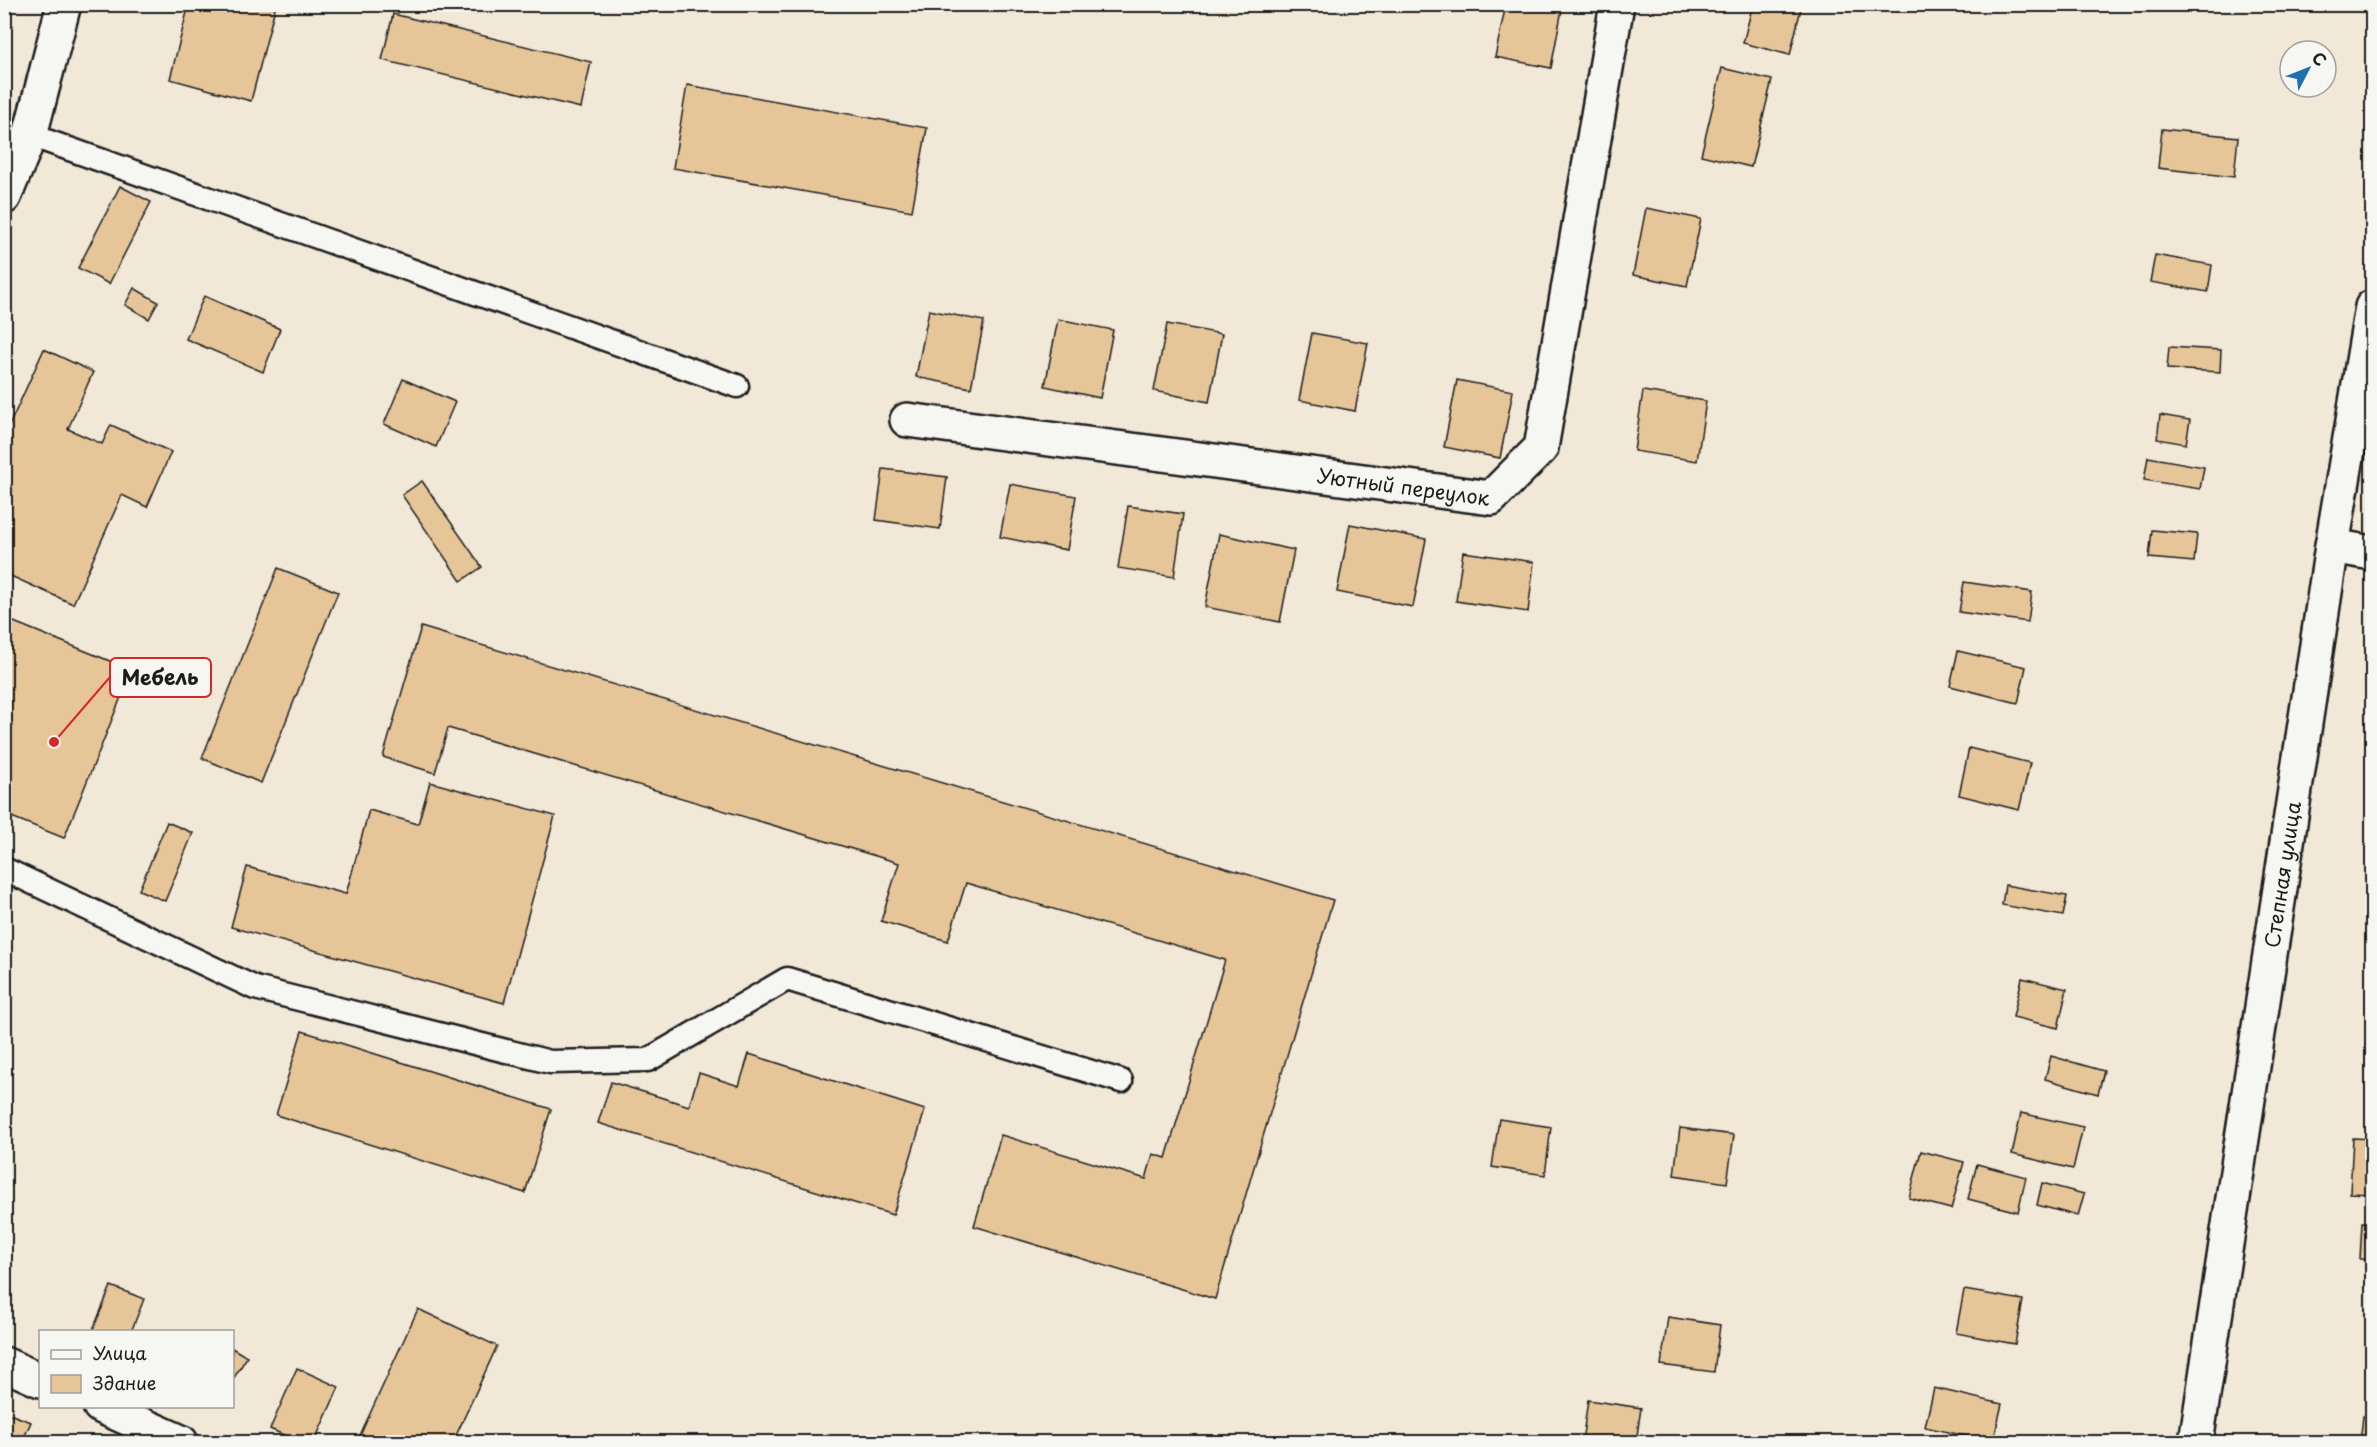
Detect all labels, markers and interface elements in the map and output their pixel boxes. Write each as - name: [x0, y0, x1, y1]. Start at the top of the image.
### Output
- north arrow: [2278, 39, 2338, 99]
- text: С: [2307, 46, 2333, 71]
- street label: Уютный переулок: [1316, 460, 1492, 513]
- callout: Мебель: [110, 658, 211, 697]
- text: Мебель: [121, 660, 199, 692]
- street label: Степная улица: [2256, 799, 2308, 950]
- legend: [39, 1330, 234, 1408]
- text: Улица: [93, 1339, 147, 1366]
- text: Здание: [93, 1369, 156, 1396]

